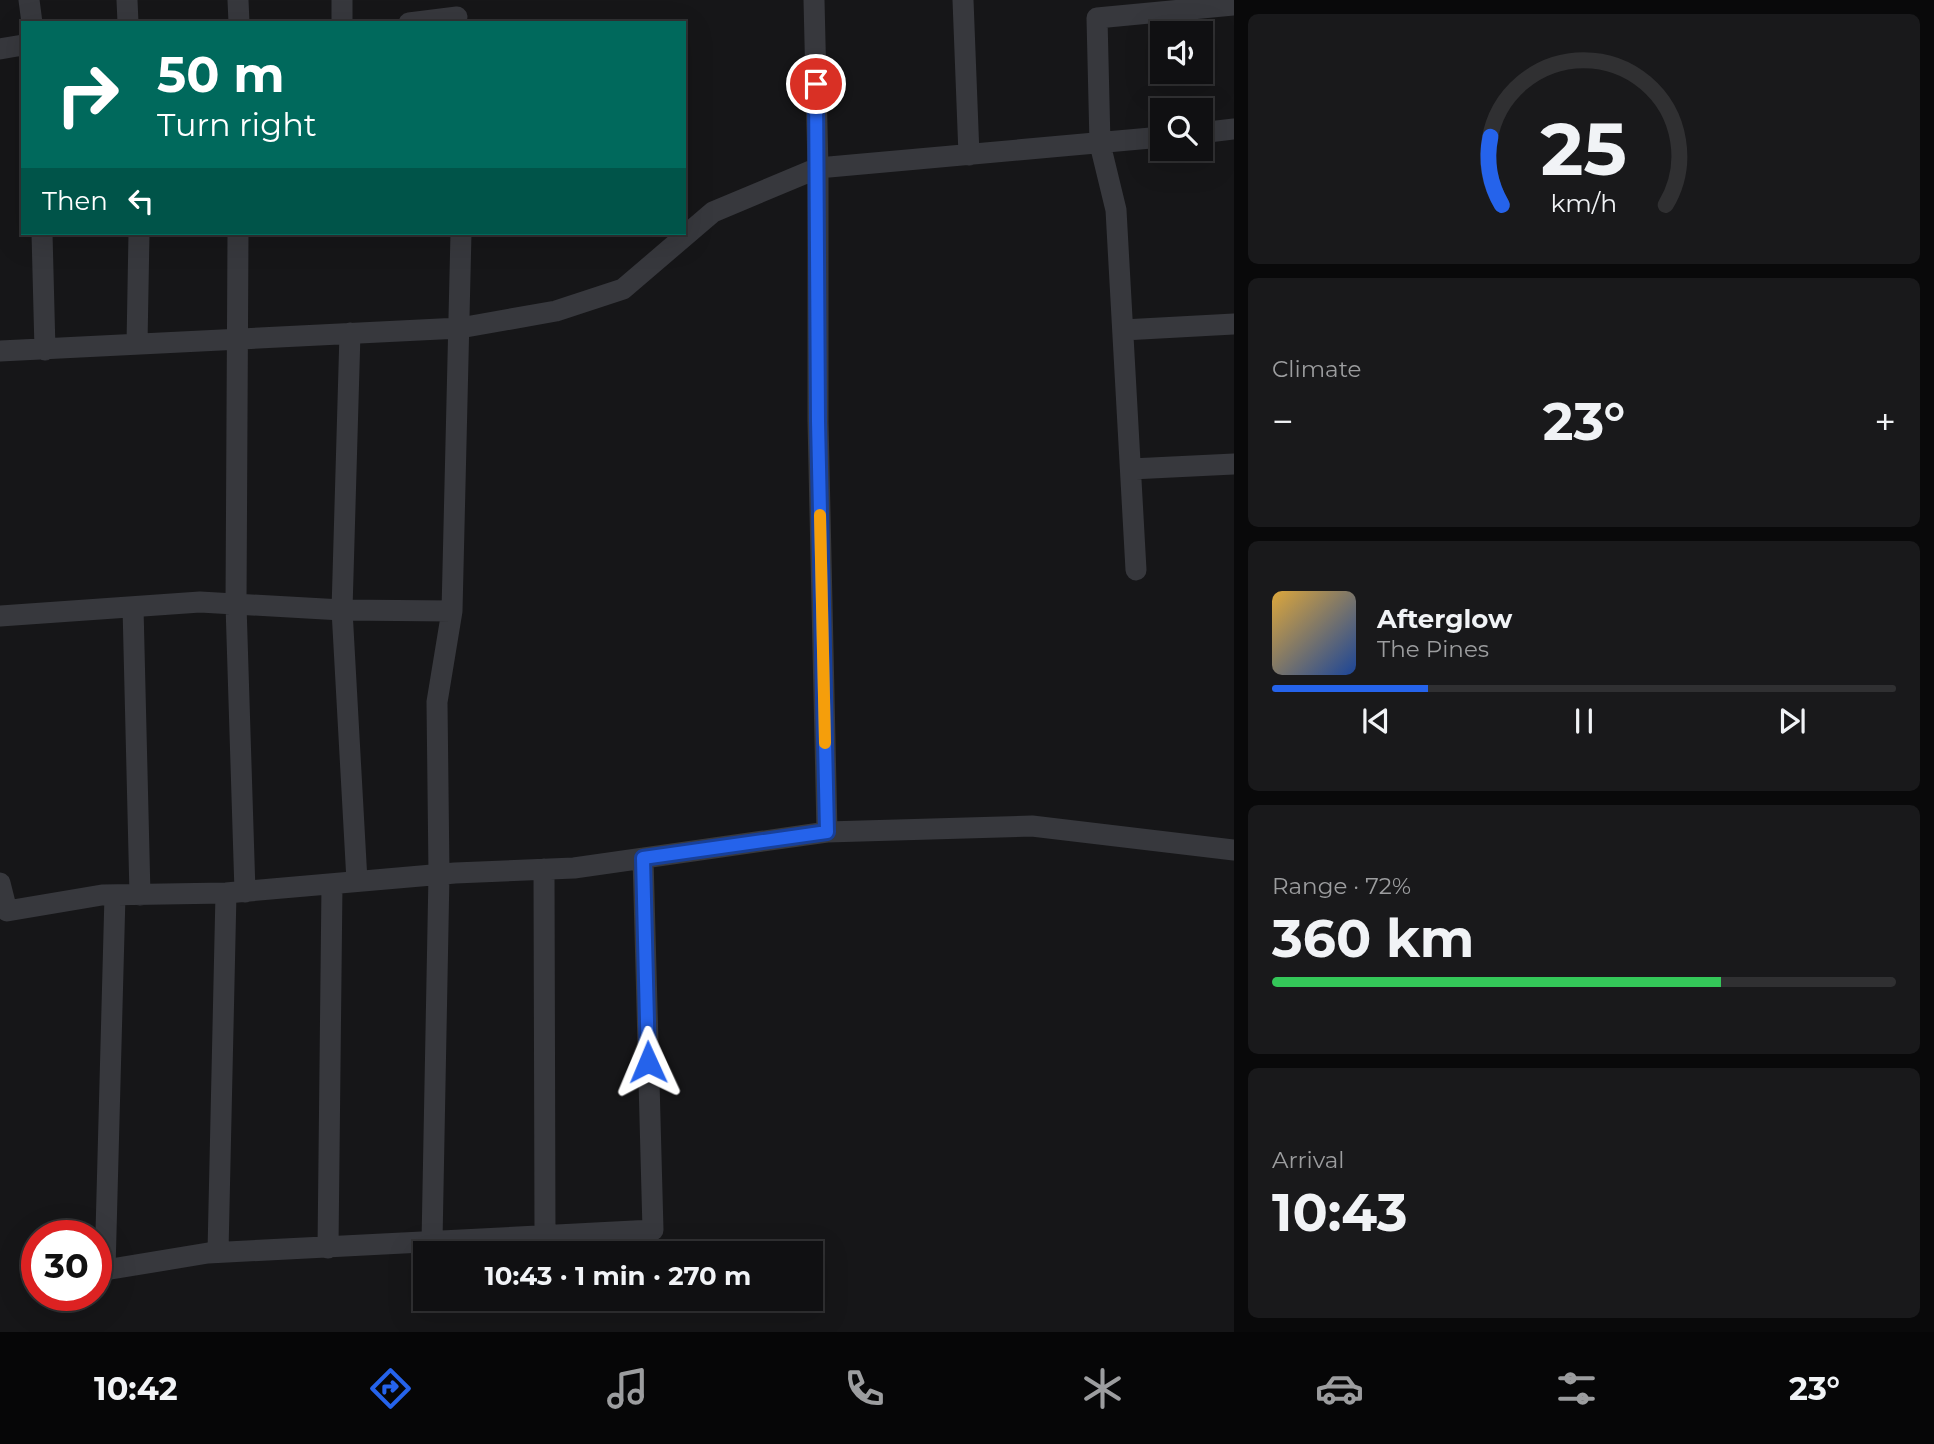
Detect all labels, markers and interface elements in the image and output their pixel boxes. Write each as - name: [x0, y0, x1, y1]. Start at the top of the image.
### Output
- map controls: [1150, 21, 1213, 161]
- button: sound: [1150, 21, 1213, 84]
- text: 50 m: [157, 45, 285, 104]
- icon: right: [42, 49, 133, 140]
- pin: [786, 54, 846, 114]
- icon: arrive: [797, 65, 835, 103]
- button: search: [1150, 98, 1213, 161]
- text: Turn right: [157, 105, 317, 144]
- text: 25: [1541, 105, 1627, 193]
- icon: left: [122, 182, 160, 220]
- text: Then: [42, 185, 108, 217]
- text: km/h: [1551, 188, 1617, 218]
- text: Climate: [1272, 355, 1361, 383]
- text: 23°: [1543, 390, 1625, 453]
- text: −: [1272, 398, 1294, 445]
- text: +: [1874, 398, 1896, 445]
- text: Afterglow: [1377, 603, 1512, 635]
- text: The Pines: [1377, 635, 1489, 663]
- icon: previous: [1357, 702, 1395, 740]
- icon: pause: [1565, 702, 1603, 740]
- icon: next: [1773, 702, 1811, 740]
- text: Range · 72%: [1272, 872, 1411, 900]
- text: 360 km: [1272, 907, 1474, 970]
- position arrow: [611, 1025, 685, 1099]
- text: Arrival: [1272, 1146, 1345, 1174]
- text: 10:43: [1272, 1181, 1408, 1244]
- speed limit sign: 30: [21, 1220, 112, 1311]
- text: 10:43 · 1 min · 270 m: [485, 1260, 751, 1292]
- icon: directions: [366, 1364, 415, 1413]
- icon: music: [603, 1364, 652, 1413]
- icon: phone: [840, 1364, 889, 1413]
- icon: climate: [1078, 1364, 1127, 1413]
- icon: car: [1315, 1364, 1364, 1413]
- icon: filters: [1552, 1364, 1601, 1413]
- text: 10:42: [94, 1369, 178, 1408]
- text: 23°: [1789, 1369, 1840, 1408]

